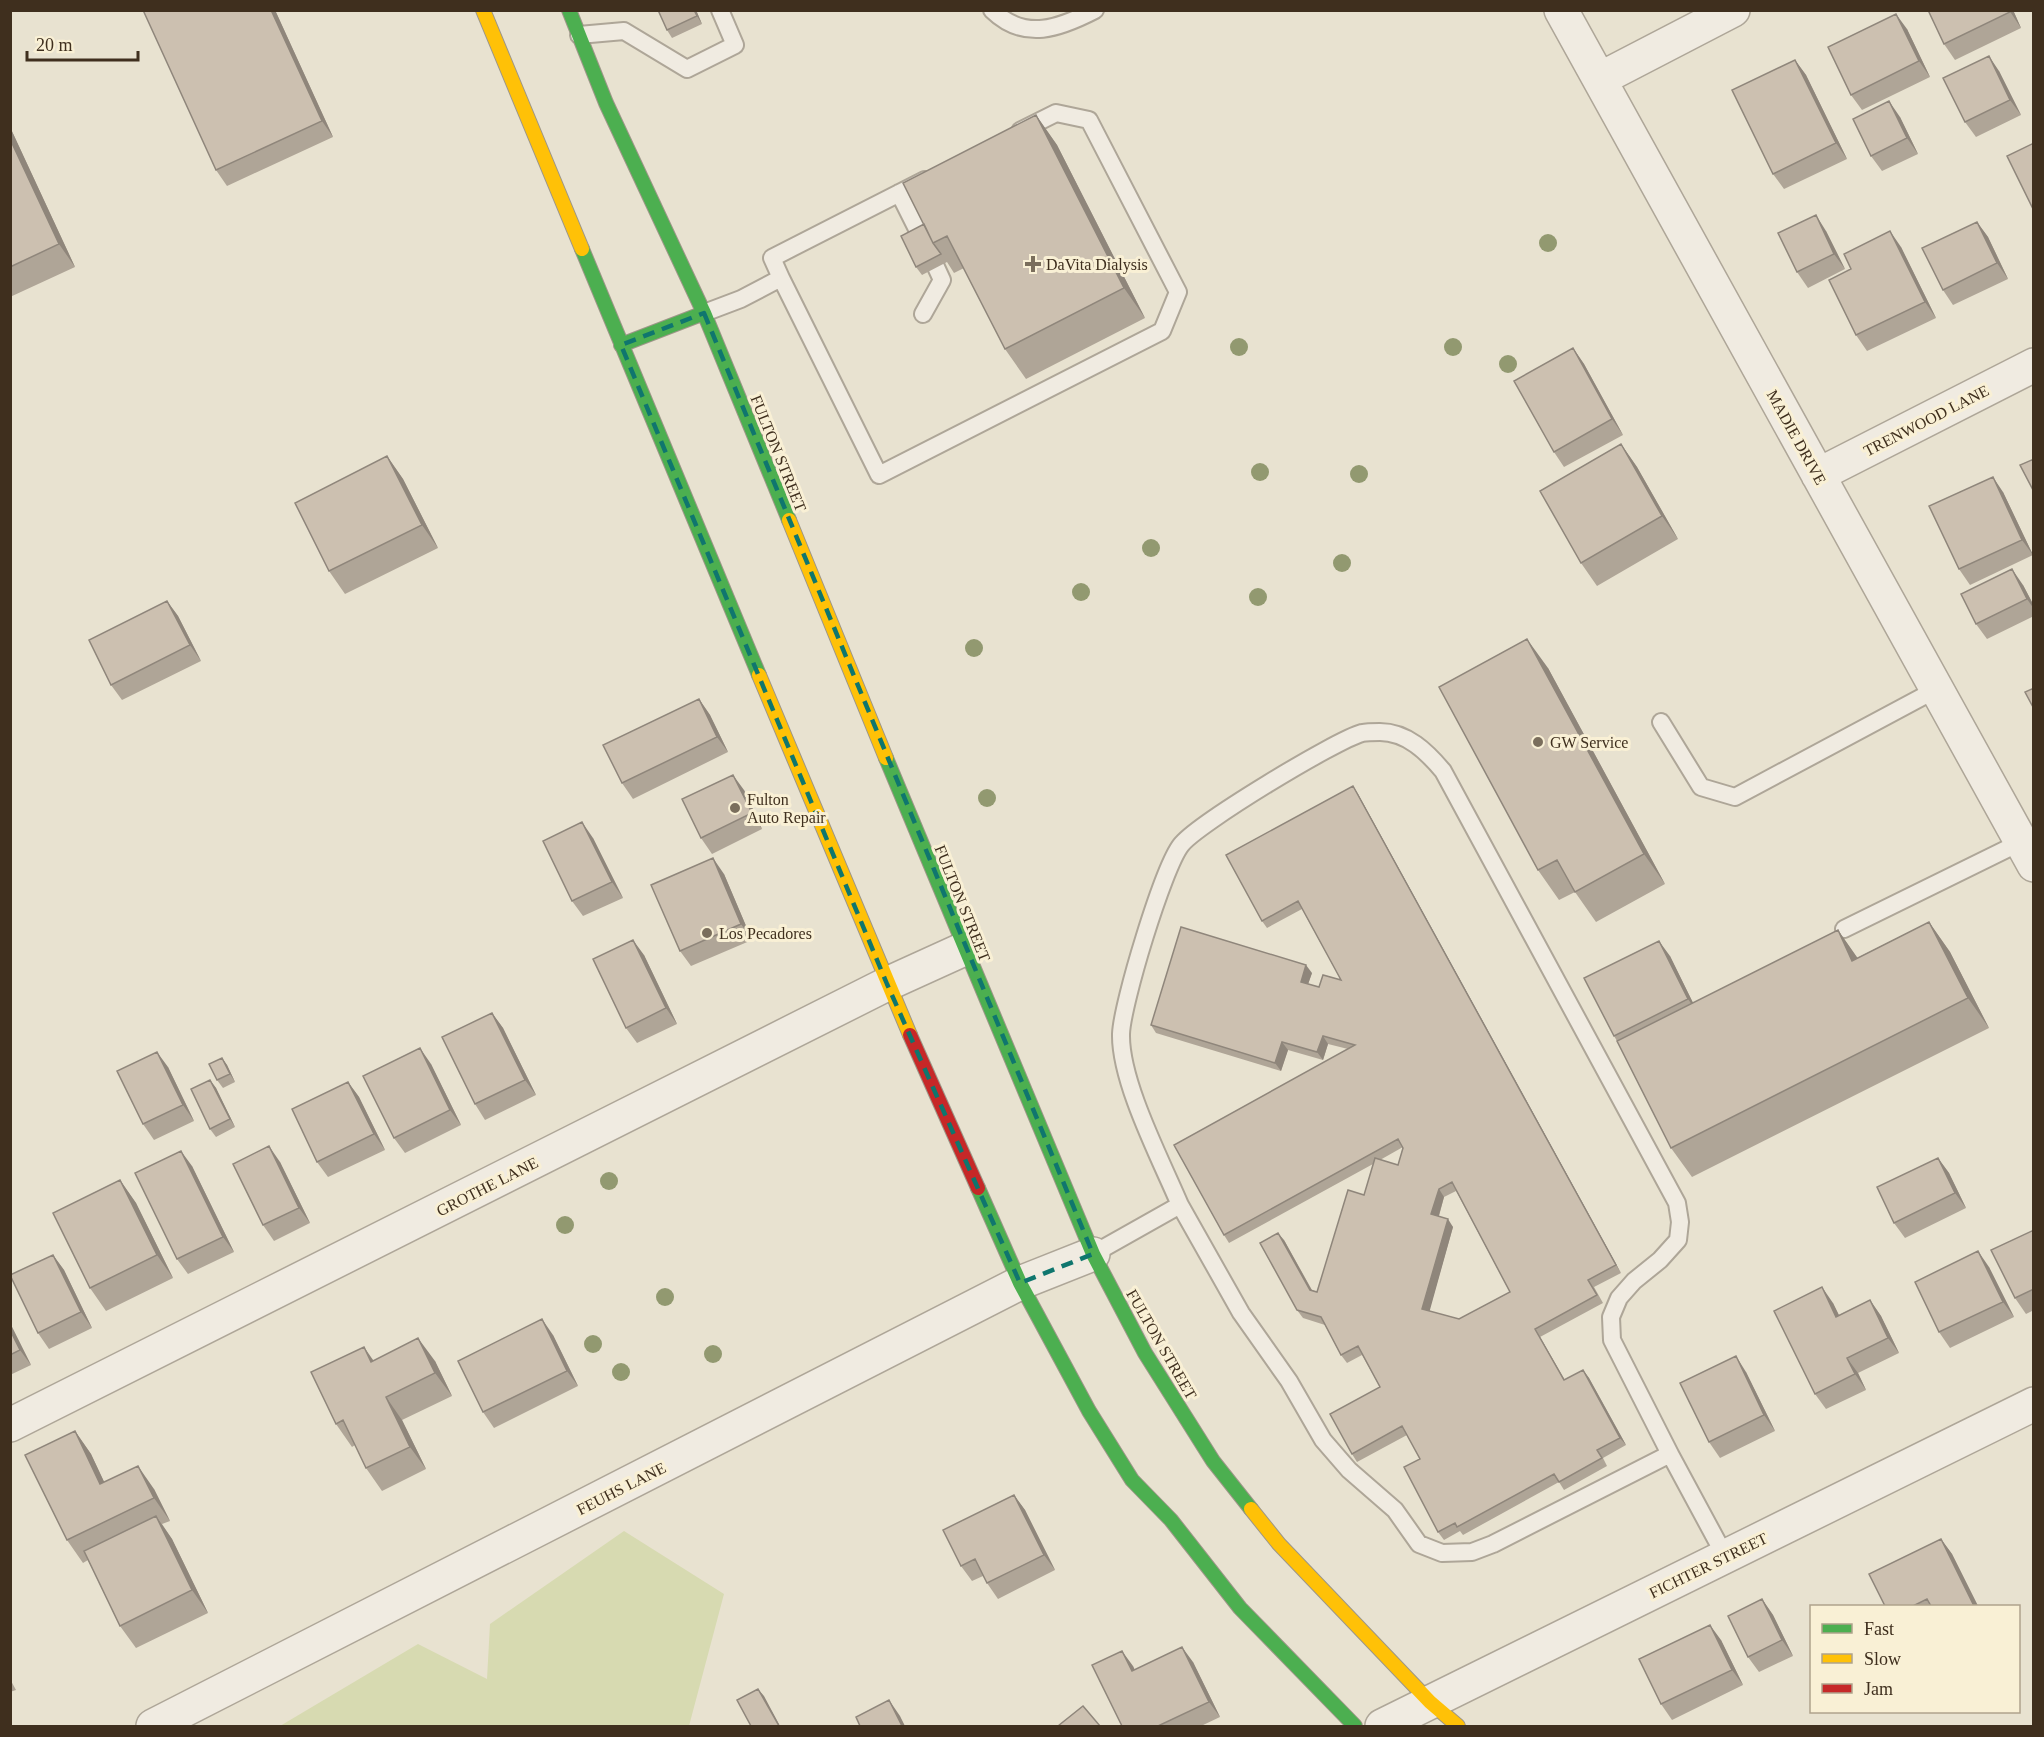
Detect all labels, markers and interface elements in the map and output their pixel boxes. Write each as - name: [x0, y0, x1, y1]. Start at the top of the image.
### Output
- scale bar: [27, 24, 138, 62]
- text: 20 m: [36, 35, 73, 55]
- marker: DaVita Dialysis: [1024, 255, 1042, 273]
- place label: DaVita Dialysis: [1046, 256, 1148, 274]
- street label: TRENWOOD LANE: [1861, 382, 1992, 459]
- street label: MADIE DRIVE: [1764, 387, 1830, 487]
- street label: FULTON STREET: [747, 393, 810, 514]
- place label: GW Service: [1550, 734, 1628, 751]
- marker: GW Service: [1531, 735, 1545, 749]
- place label: Fulton Auto Repair: [747, 791, 826, 827]
- marker: Fulton Auto Repair: [728, 801, 742, 815]
- street label: FULTON STREET: [931, 843, 994, 964]
- place label: Los Pecadores: [719, 925, 812, 942]
- marker: Los Pecadores: [700, 926, 714, 940]
- street label: GROTHE LANE: [434, 1154, 541, 1219]
- street label: FULTON STREET: [1123, 1286, 1200, 1402]
- street label: FEUHS LANE: [574, 1459, 668, 1518]
- street label: FICHTER STREET: [1646, 1529, 1770, 1601]
- legend: [1810, 1605, 2020, 1713]
- text: Fast: [1864, 1619, 1894, 1639]
- text: Slow: [1864, 1649, 1901, 1669]
- text: Jam: [1864, 1679, 1893, 1699]

